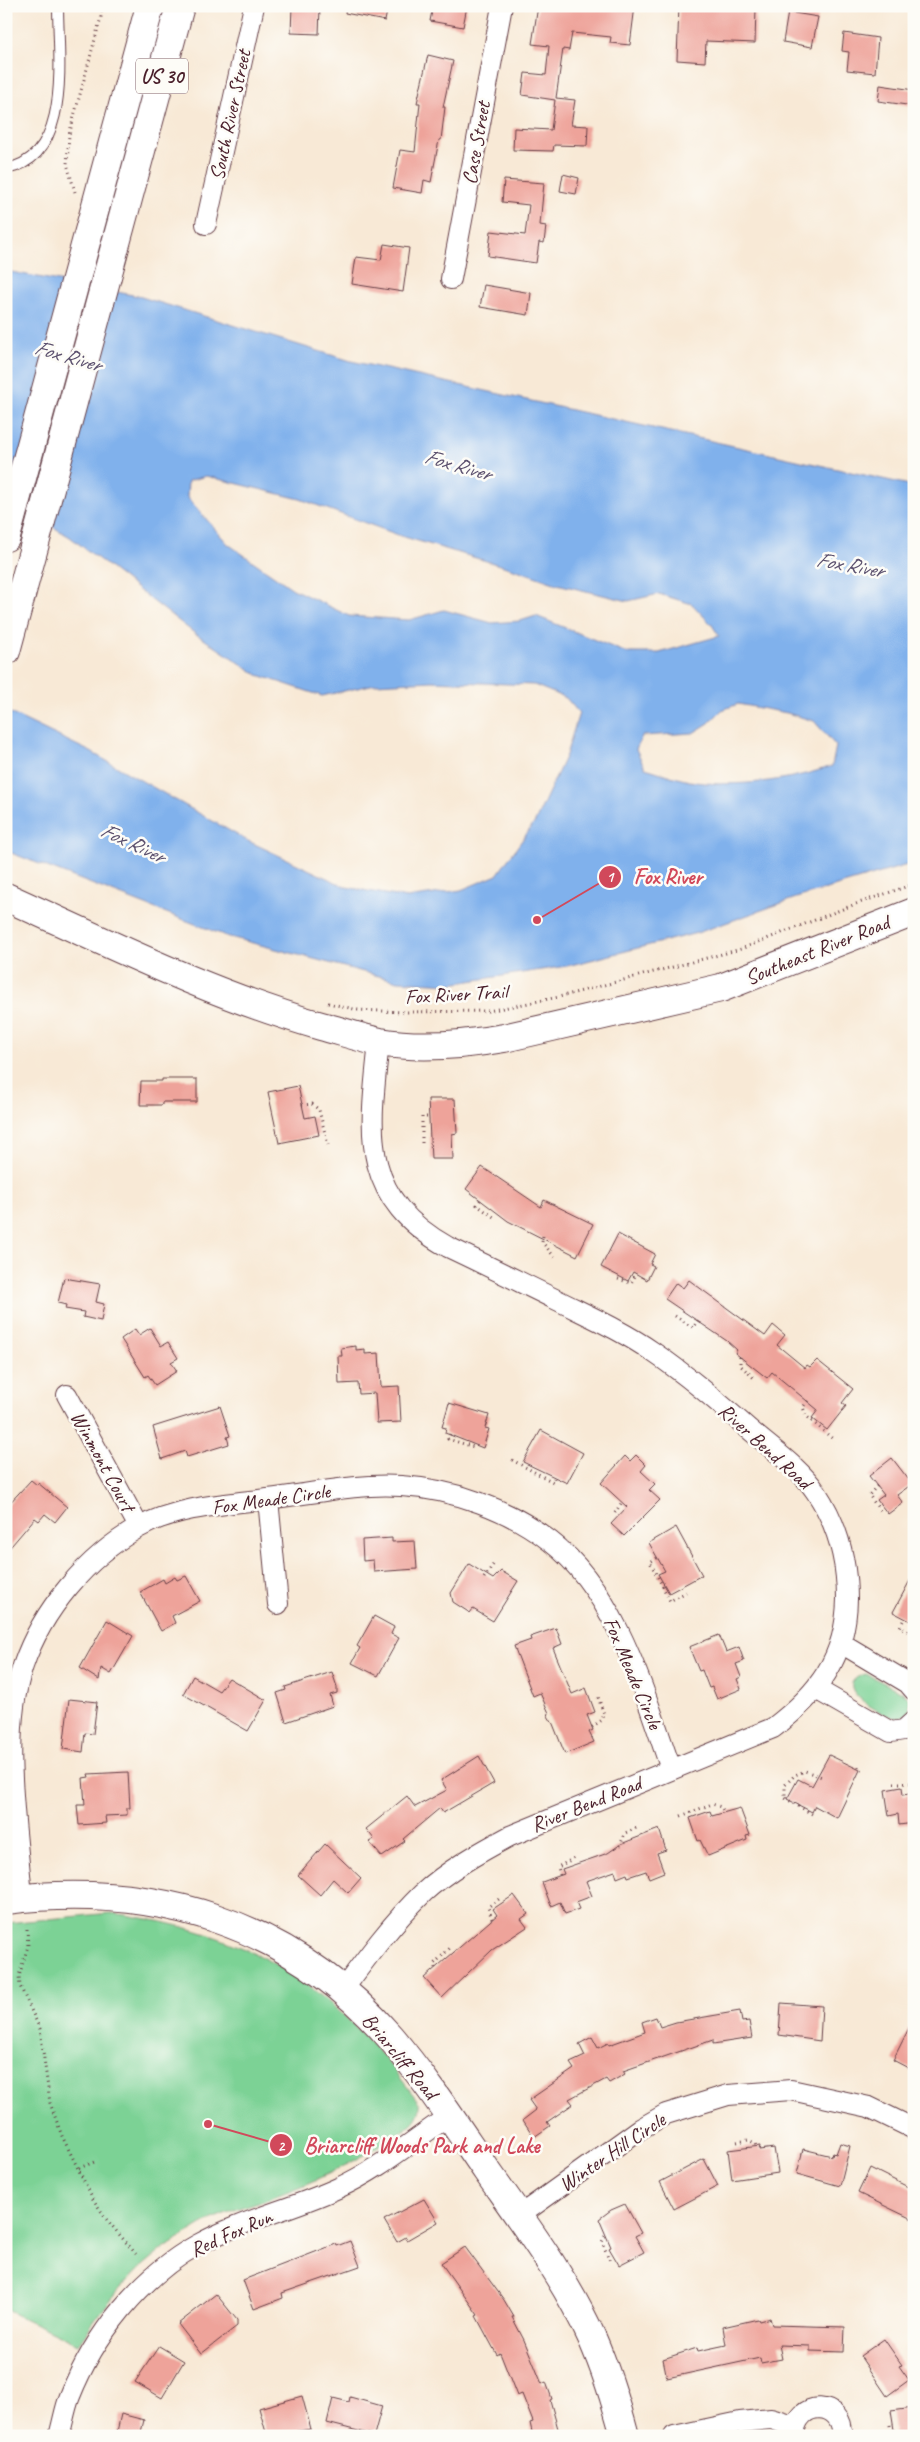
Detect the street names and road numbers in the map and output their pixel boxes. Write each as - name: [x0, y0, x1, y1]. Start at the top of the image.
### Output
- street label: South River Street: [204, 46, 257, 182]
- road number: US 30: [136, 58, 188, 94]
- street label: Case Street: [456, 98, 496, 186]
- street label: Southeast River Road: [741, 908, 896, 991]
- street label: Fox River Trail: [404, 978, 511, 1010]
- street label: River Bend Road: [713, 1397, 820, 1497]
- street label: Winmont Court: [65, 1406, 143, 1518]
- street label: Fox Meade Circle: [210, 1478, 333, 1520]
- street label: Fox Meade Circle: [598, 1613, 669, 1734]
- street label: River Bend Road: [527, 1769, 648, 1838]
- street label: Briarcliff Road: [356, 2008, 446, 2107]
- street label: Winter Hill Circle: [554, 2106, 671, 2197]
- street label: Red Fox Run: [186, 2203, 278, 2263]

